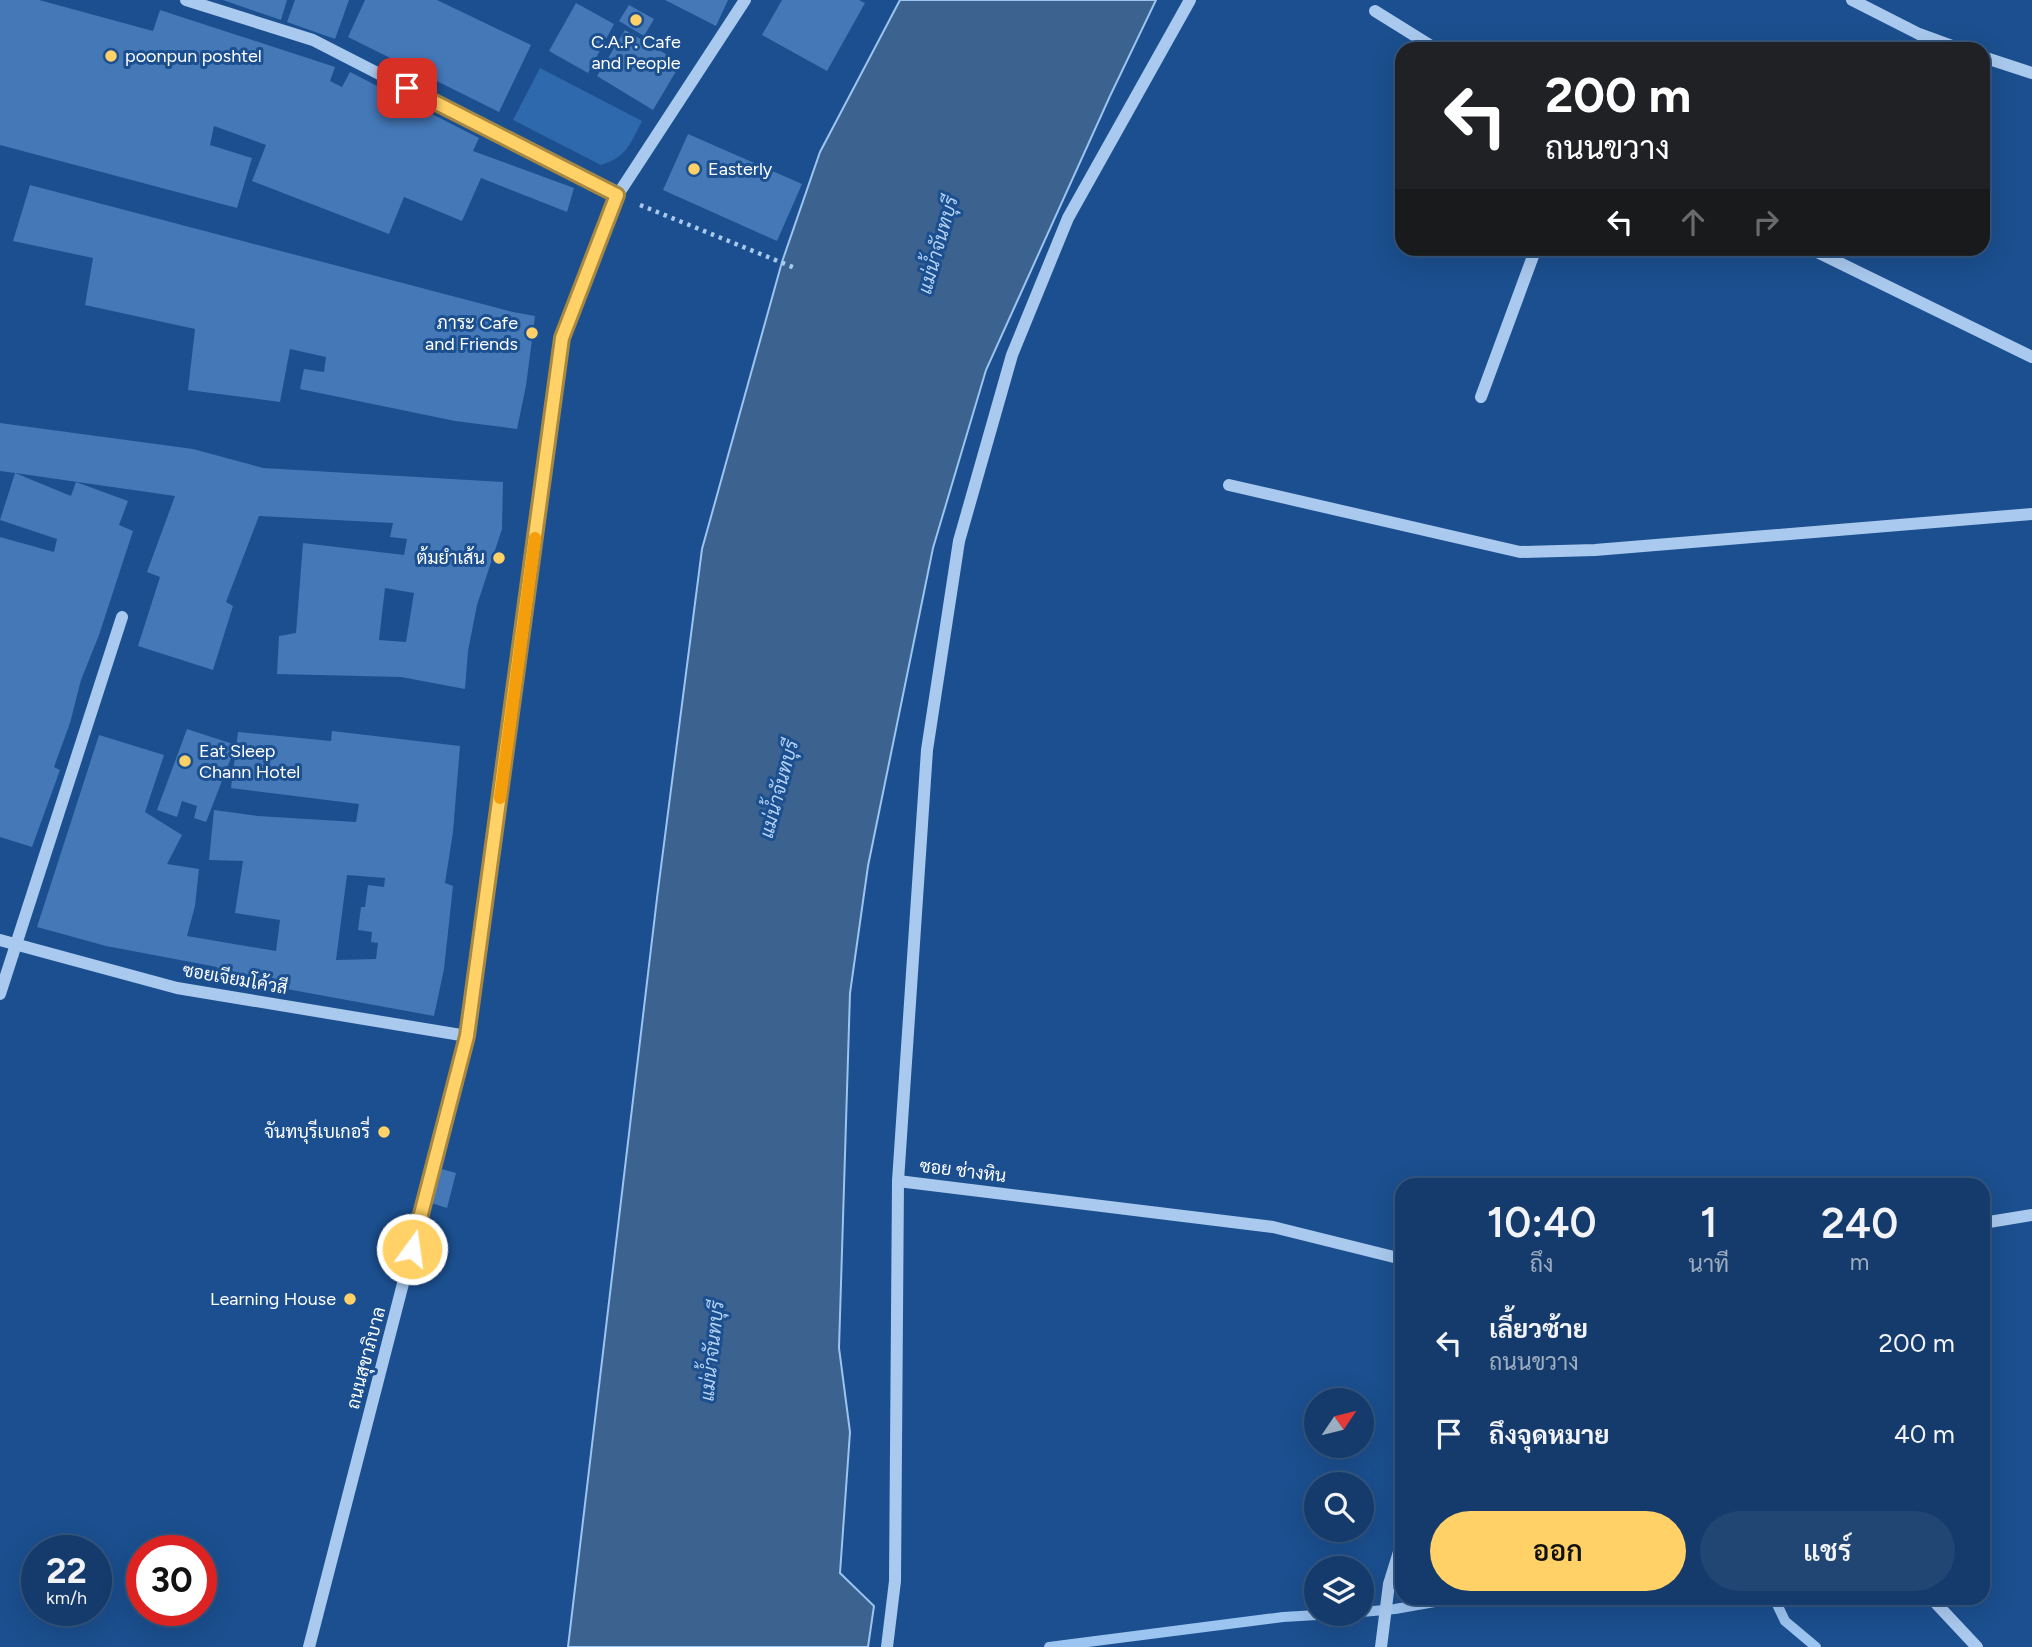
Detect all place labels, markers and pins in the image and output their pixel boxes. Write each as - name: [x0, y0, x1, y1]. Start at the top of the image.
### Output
- marker: C.A.P. Cafe and People: [628, 12, 644, 28]
- place label: C.A.P. Cafe and People: [591, 31, 681, 74]
- place label: poonpun poshtel: [125, 45, 262, 67]
- marker: poonpun poshtel: [103, 48, 119, 64]
- pin: [377, 58, 437, 118]
- place label: Easterly: [708, 158, 773, 180]
- marker: Easterly: [686, 161, 702, 177]
- place label: ภาระ Cafe and Friends: [425, 312, 518, 355]
- marker: ภาระ Cafe and Friends: [524, 325, 540, 341]
- place label: ต้มยำเส้น: [417, 546, 485, 569]
- marker: ต้มยำเส้น: [491, 550, 507, 566]
- place label: Eat Sleep Chann Hotel: [199, 740, 300, 783]
- marker: Eat Sleep Chann Hotel: [177, 753, 193, 769]
- place label: จันทบุรีเบเกอรี่: [264, 1116, 370, 1144]
- marker: จันทบุรีเบเกอรี่: [376, 1124, 392, 1140]
- place label: Learning House: [210, 1288, 336, 1310]
- marker: Learning House: [342, 1291, 358, 1307]

